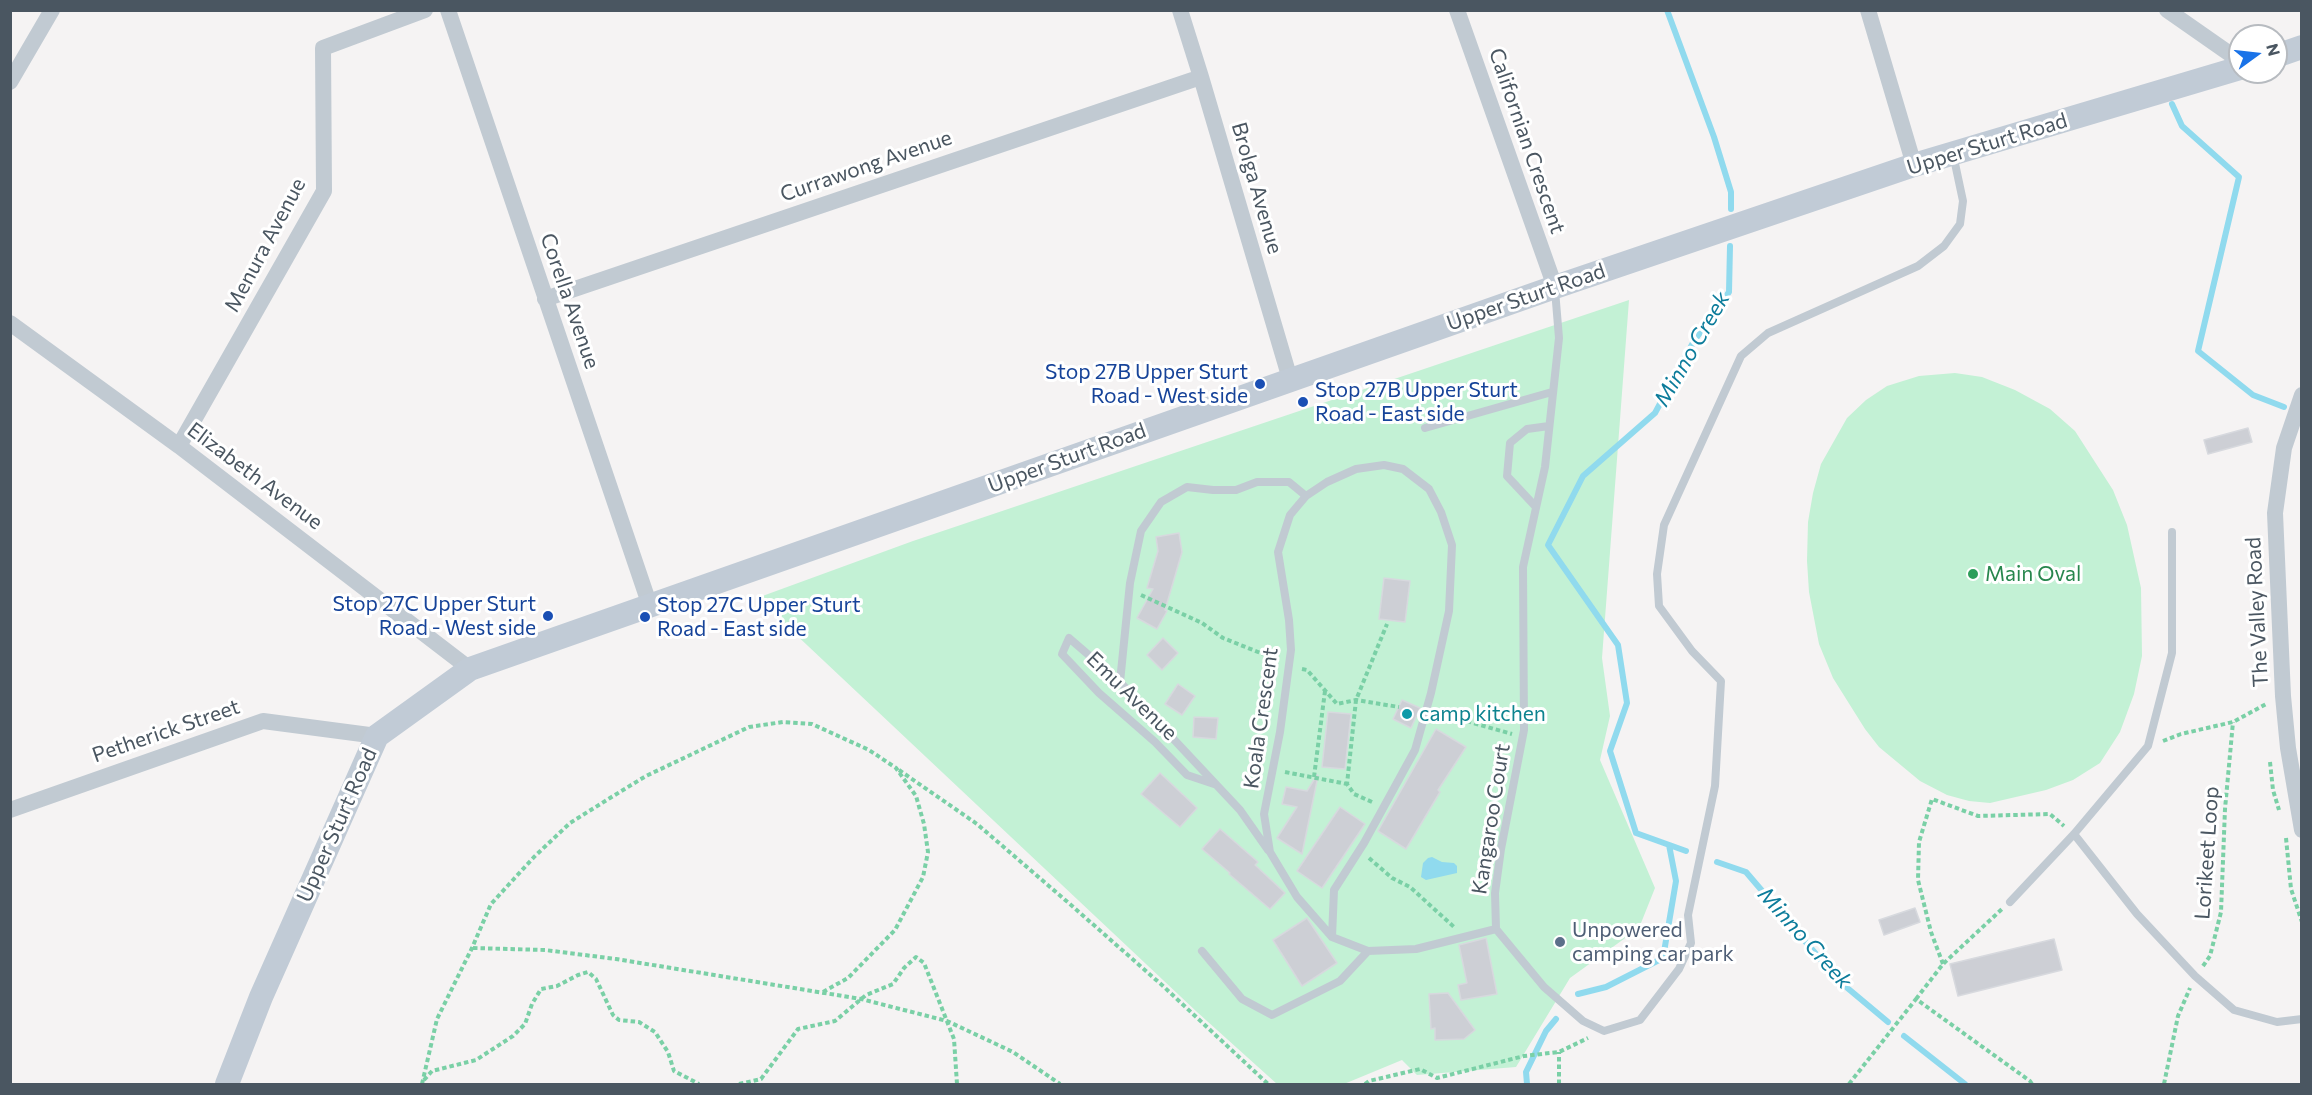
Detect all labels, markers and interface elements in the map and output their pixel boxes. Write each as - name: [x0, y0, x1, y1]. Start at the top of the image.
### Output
- north arrow: [2228, 24, 2288, 84]
- text: N: [2263, 41, 2285, 58]
- street label: Californian Crescent: [1483, 45, 1571, 237]
- street label: Upper Sturt Road: [1904, 108, 2070, 180]
- street label: Brolga Avenue: [1226, 119, 1288, 257]
- street label: Currawong Avenue: [777, 125, 955, 207]
- street label: Menura Avenue: [219, 174, 311, 316]
- street label: Corella Avenue: [535, 230, 605, 372]
- street label: Upper Sturt Road: [1443, 258, 1609, 336]
- water label: Minno Creek: [1649, 287, 1735, 411]
- place label: Stop 27B Upper Sturt Road - West side: [1045, 359, 1248, 409]
- marker: Stop 27B Upper Sturt Road - West side: [1253, 377, 1267, 391]
- place label: Stop 27B Upper Sturt Road - East side: [1315, 377, 1518, 427]
- marker: Stop 27B Upper Sturt Road - East side: [1296, 395, 1310, 409]
- street label: Elizabeth Avenue: [182, 417, 328, 535]
- street label: Upper Sturt Road: [985, 418, 1149, 498]
- street label: The Valley Road: [2240, 536, 2274, 688]
- place label: Main Oval: [1985, 561, 2081, 587]
- marker: Main Oval: [1966, 567, 1980, 581]
- place label: Stop 27C Upper Sturt Road - West side: [332, 591, 536, 641]
- place label: Stop 27C Upper Sturt Road - East side: [657, 592, 861, 642]
- marker: Stop 27C Upper Sturt Road - West side: [541, 609, 555, 623]
- marker: Stop 27C Upper Sturt Road - East side: [638, 610, 652, 624]
- street label: Emu Avenue: [1081, 646, 1183, 746]
- street label: Koala Crescent: [1239, 646, 1283, 790]
- street label: Petherick Street: [89, 694, 243, 768]
- place label: camp kitchen: [1419, 701, 1546, 727]
- marker: camp kitchen: [1400, 707, 1414, 721]
- street label: Kangaroo Court: [1467, 742, 1515, 896]
- street label: Upper Sturt Road: [292, 744, 382, 906]
- street label: Lorikeet Loop: [2190, 786, 2224, 920]
- water label: Minno Creek: [1752, 882, 1858, 994]
- place label: Unpowered camping car park: [1572, 917, 1734, 967]
- marker: Unpowered camping car park: [1553, 935, 1567, 949]

